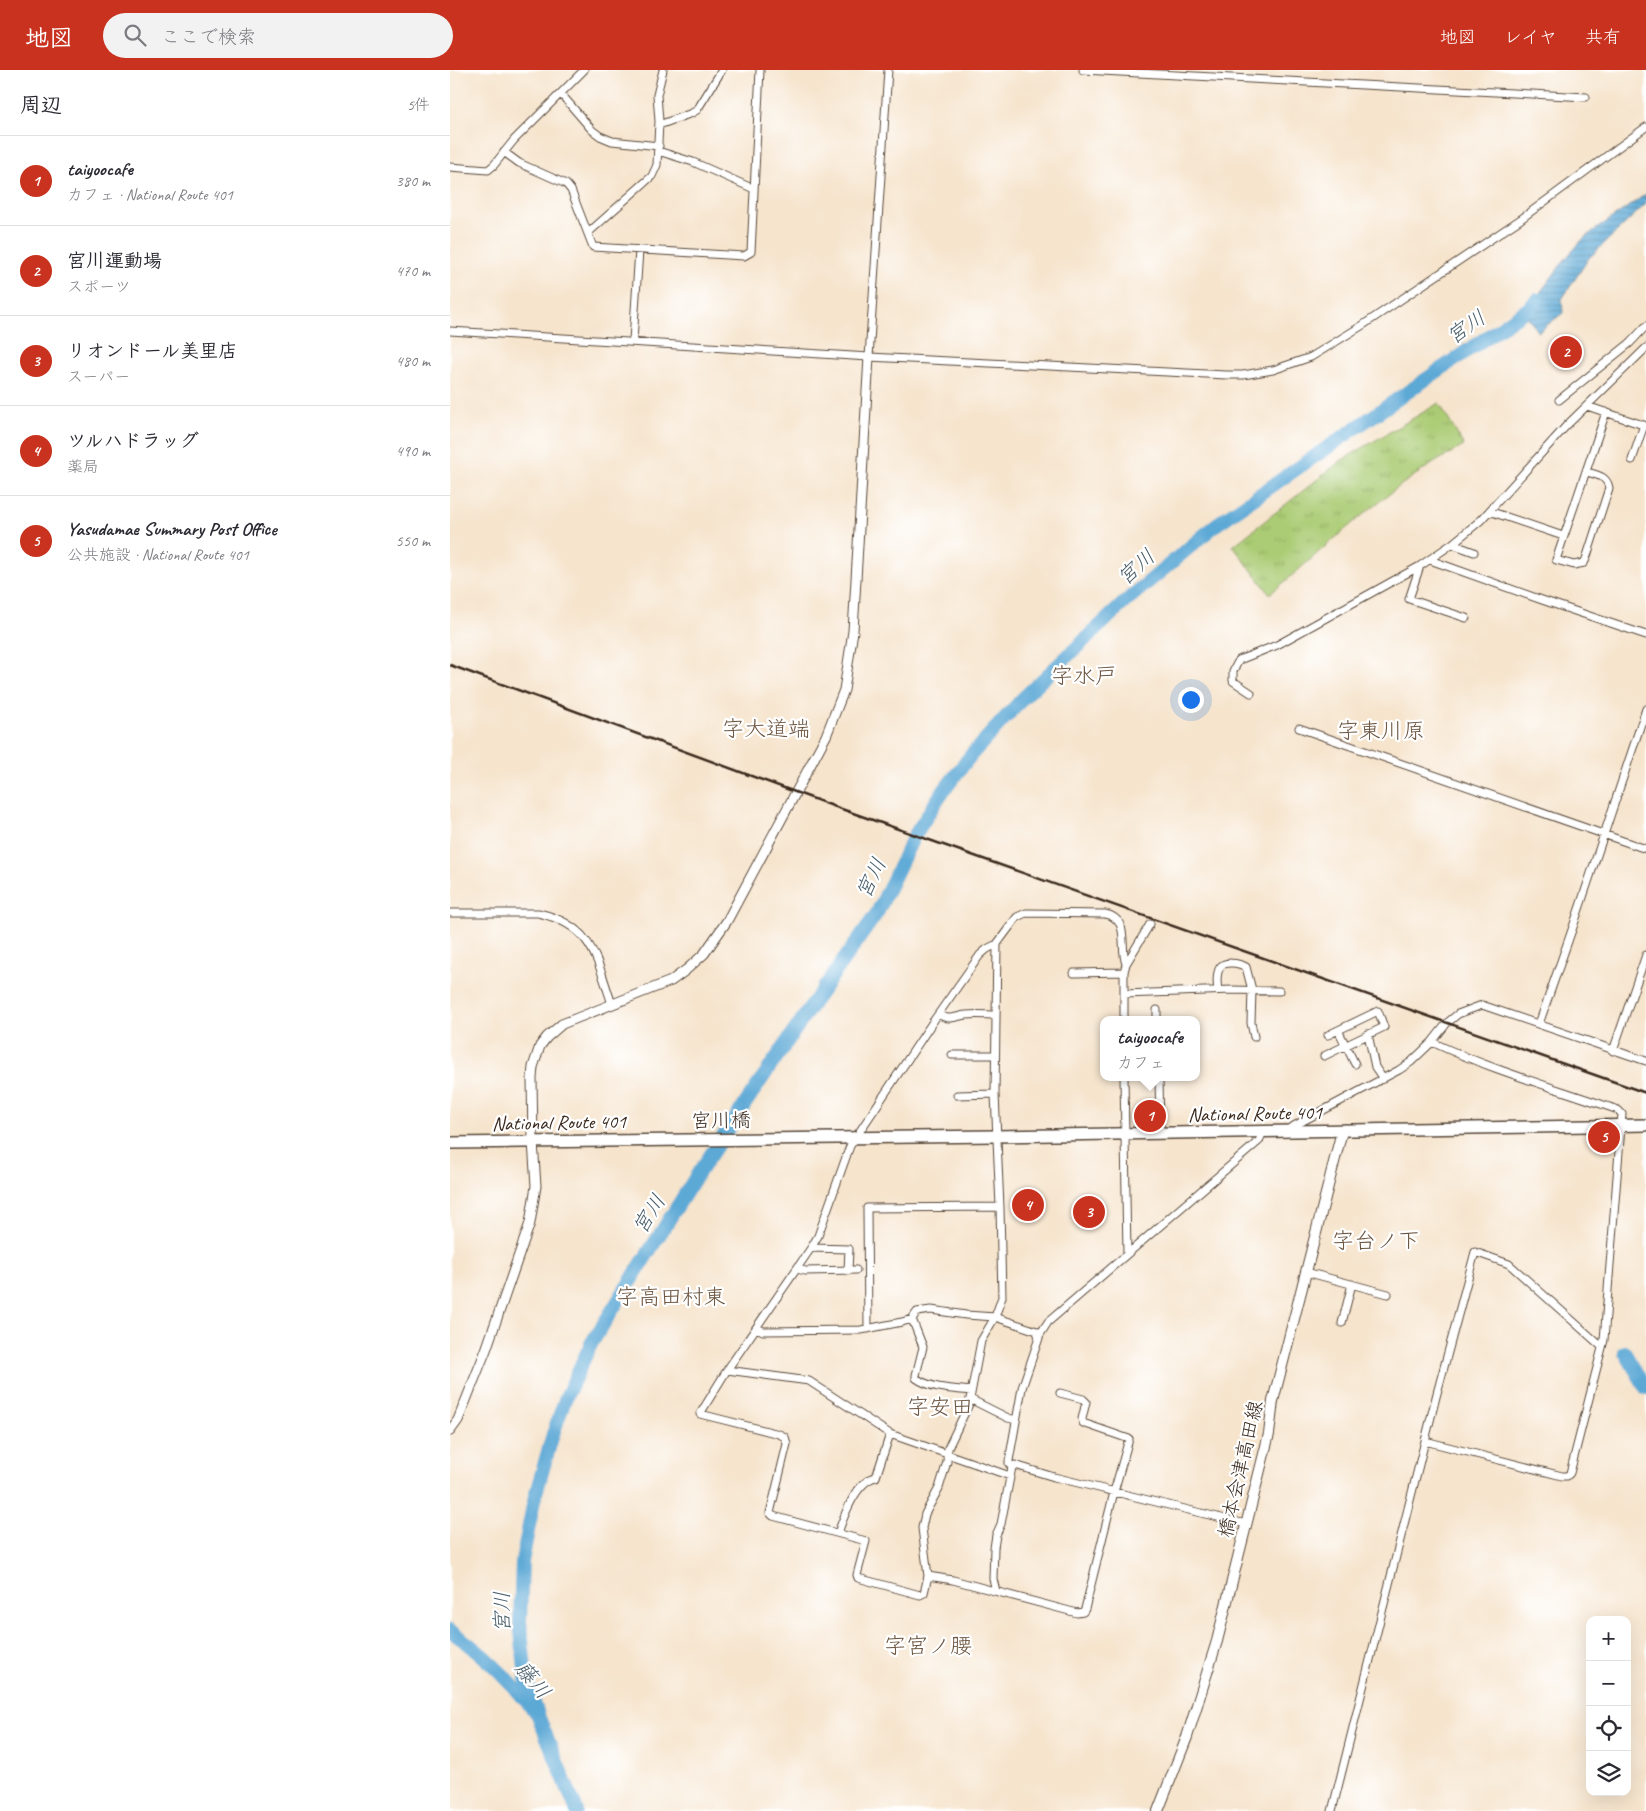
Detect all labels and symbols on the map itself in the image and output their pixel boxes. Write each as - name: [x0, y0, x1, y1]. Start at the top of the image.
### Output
- water label: 宮川: [1441, 304, 1491, 350]
- pin: 2: [1550, 333, 1582, 371]
- water label: 宮川: [1112, 543, 1160, 591]
- district label: 字水戸: [1051, 662, 1117, 690]
- your location: [1178, 687, 1204, 713]
- district label: 字大道端: [722, 715, 810, 743]
- district label: 字東川原: [1337, 717, 1425, 745]
- water label: 宮川: [850, 853, 892, 903]
- pin: 1: [1134, 1097, 1166, 1135]
- street label: National Route 401: [1188, 1100, 1323, 1127]
- street label: 宮川橋: [691, 1107, 751, 1134]
- street label: National Route 401: [492, 1109, 627, 1136]
- pin: 5: [1588, 1118, 1620, 1156]
- pin: 4: [1012, 1186, 1044, 1224]
- water label: 宮川: [627, 1189, 671, 1239]
- pin: 3: [1073, 1193, 1105, 1231]
- district label: 字台ノ下: [1332, 1227, 1420, 1255]
- district label: 字高田村東: [616, 1283, 726, 1311]
- district label: 字安田: [907, 1393, 973, 1421]
- street label: 橋本会津高田線: [1213, 1398, 1268, 1540]
- water label: 宮川: [489, 1591, 515, 1633]
- district label: 字宮ノ腰: [884, 1632, 972, 1660]
- water label: 藤川: [510, 1656, 556, 1704]

